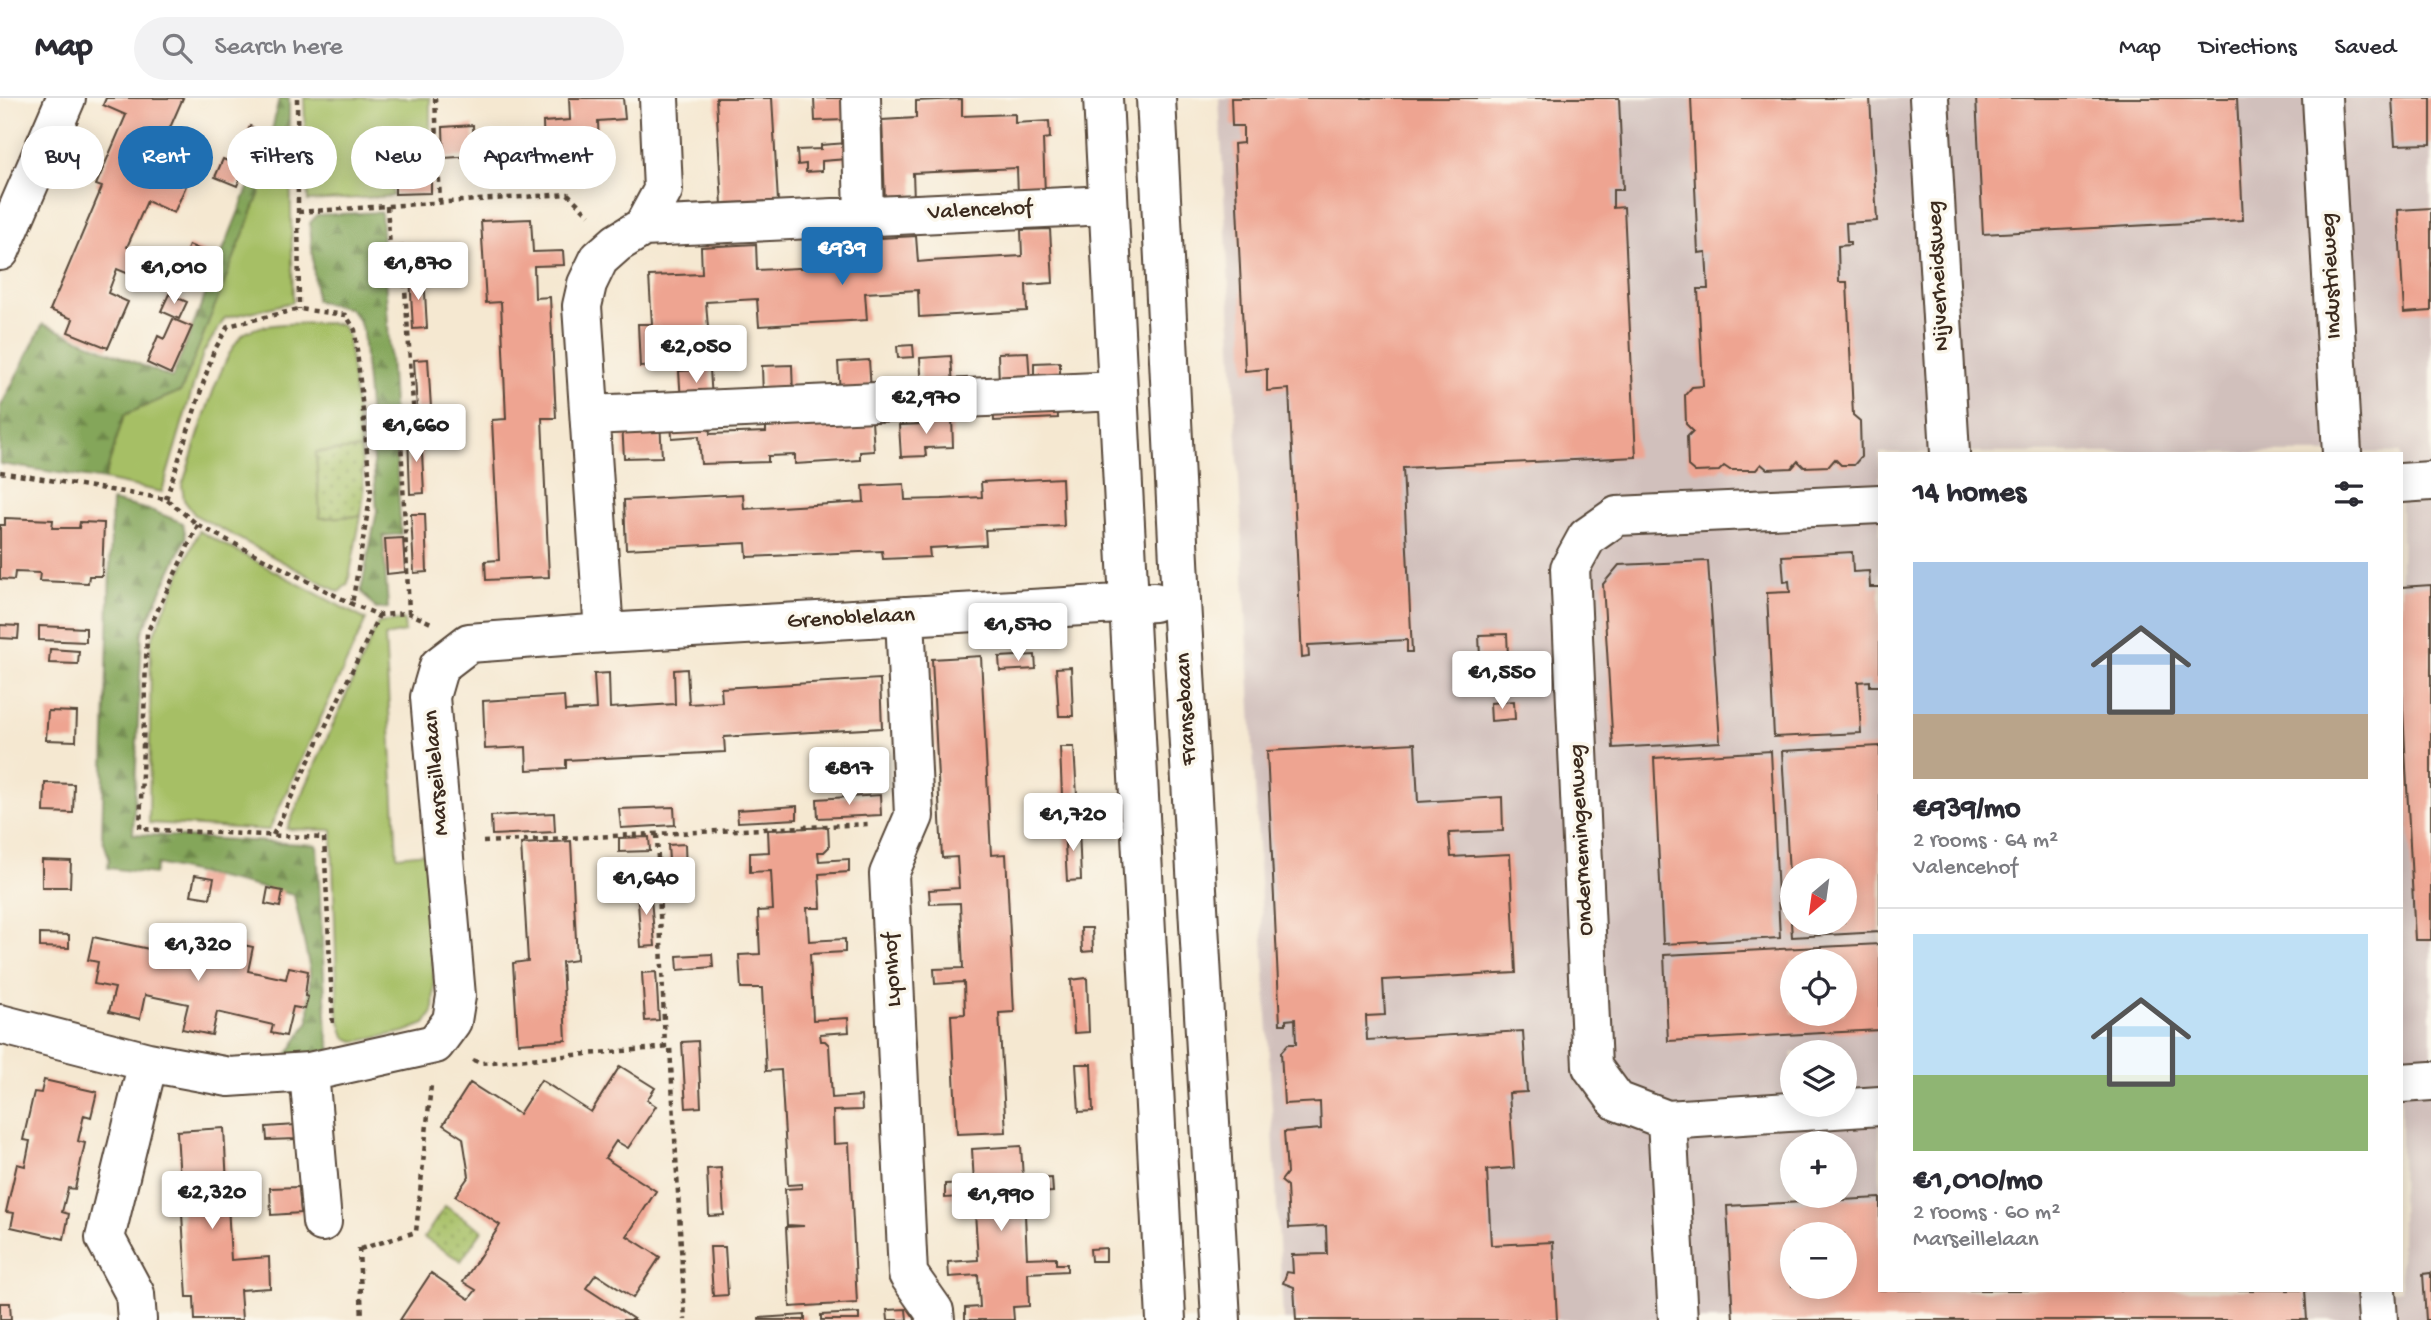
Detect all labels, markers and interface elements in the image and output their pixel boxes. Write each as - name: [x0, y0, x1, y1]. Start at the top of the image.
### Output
- search box: [134, 17, 624, 80]
- text: Map: [35, 29, 92, 67]
- icon: search: [158, 29, 196, 67]
- text: Search here: [214, 33, 343, 64]
- text: Map: [2119, 34, 2161, 63]
- text: Directions: [2199, 34, 2297, 63]
- text: Saved: [2335, 34, 2396, 63]
- chip: Buy: [21, 126, 104, 189]
- chip: Rent: [118, 126, 213, 189]
- chip: Filters: [227, 126, 337, 189]
- chip: New: [351, 126, 445, 189]
- chip: Apartment: [459, 126, 616, 189]
- street label: Valencehof: [926, 195, 1035, 227]
- street label: Nijverheidsweg: [1922, 200, 1956, 352]
- street label: Industrieweg: [2315, 212, 2349, 340]
- pin: €939: [801, 228, 883, 287]
- text: €939: [818, 236, 866, 263]
- pin: €1,870: [361, 242, 475, 302]
- pin: €1,010: [117, 246, 231, 306]
- text: €1,870: [384, 251, 452, 278]
- text: €1,010: [141, 255, 207, 282]
- pin: €2,050: [639, 326, 753, 385]
- text: €2,050: [661, 334, 731, 361]
- pin: €2,970: [869, 376, 983, 436]
- text: €2,970: [892, 385, 960, 412]
- pin: €1,660: [359, 404, 473, 464]
- text: €1,660: [383, 413, 449, 440]
- icon: filters: [2330, 475, 2368, 513]
- text: 14 homes: [1913, 477, 2026, 512]
- street label: Grenoblelaan: [786, 602, 916, 636]
- pin: €1,570: [961, 603, 1075, 663]
- icon: home: [2078, 607, 2204, 733]
- text: €1,570: [984, 612, 1052, 639]
- street label: Fransebaan: [1171, 652, 1203, 767]
- pin: €1,550: [1445, 652, 1559, 711]
- text: €1,550: [1468, 660, 1536, 687]
- street label: Marseillelaan: [418, 709, 456, 837]
- street label: Ondernemingenweg: [1563, 743, 1601, 937]
- pin: €817: [808, 748, 890, 807]
- text: €817: [825, 756, 873, 783]
- text: €939/mo: [1913, 793, 2021, 828]
- pin: €1,720: [1016, 794, 1130, 853]
- text: €1,720: [1040, 802, 1106, 829]
- text: 2 rooms · 64 m²: [1913, 828, 2058, 855]
- text: Valencehof: [1913, 855, 2017, 882]
- pin: €1,640: [589, 858, 703, 917]
- north arrow: [1780, 858, 1857, 934]
- map controls: [1780, 858, 1857, 1299]
- text: €1,640: [613, 866, 679, 893]
- pin: €1,320: [141, 924, 255, 983]
- street label: Lyonhof: [877, 930, 908, 1008]
- text: €1,320: [165, 932, 231, 959]
- button: locate: [1780, 949, 1857, 1026]
- icon: home: [2078, 979, 2204, 1105]
- button: layers: [1780, 1040, 1857, 1117]
- button: +: [1780, 1131, 1857, 1208]
- text: €1,010/mo: [1913, 1165, 2043, 1200]
- pin: €2,320: [155, 1172, 269, 1231]
- pin: €1,990: [944, 1174, 1058, 1233]
- text: €2,320: [178, 1180, 246, 1207]
- text: €1,990: [968, 1182, 1034, 1209]
- text: 2 rooms · 60 m²: [1913, 1200, 2060, 1227]
- button: −: [1780, 1222, 1857, 1299]
- text: Marseillelaan: [1913, 1227, 2039, 1254]

